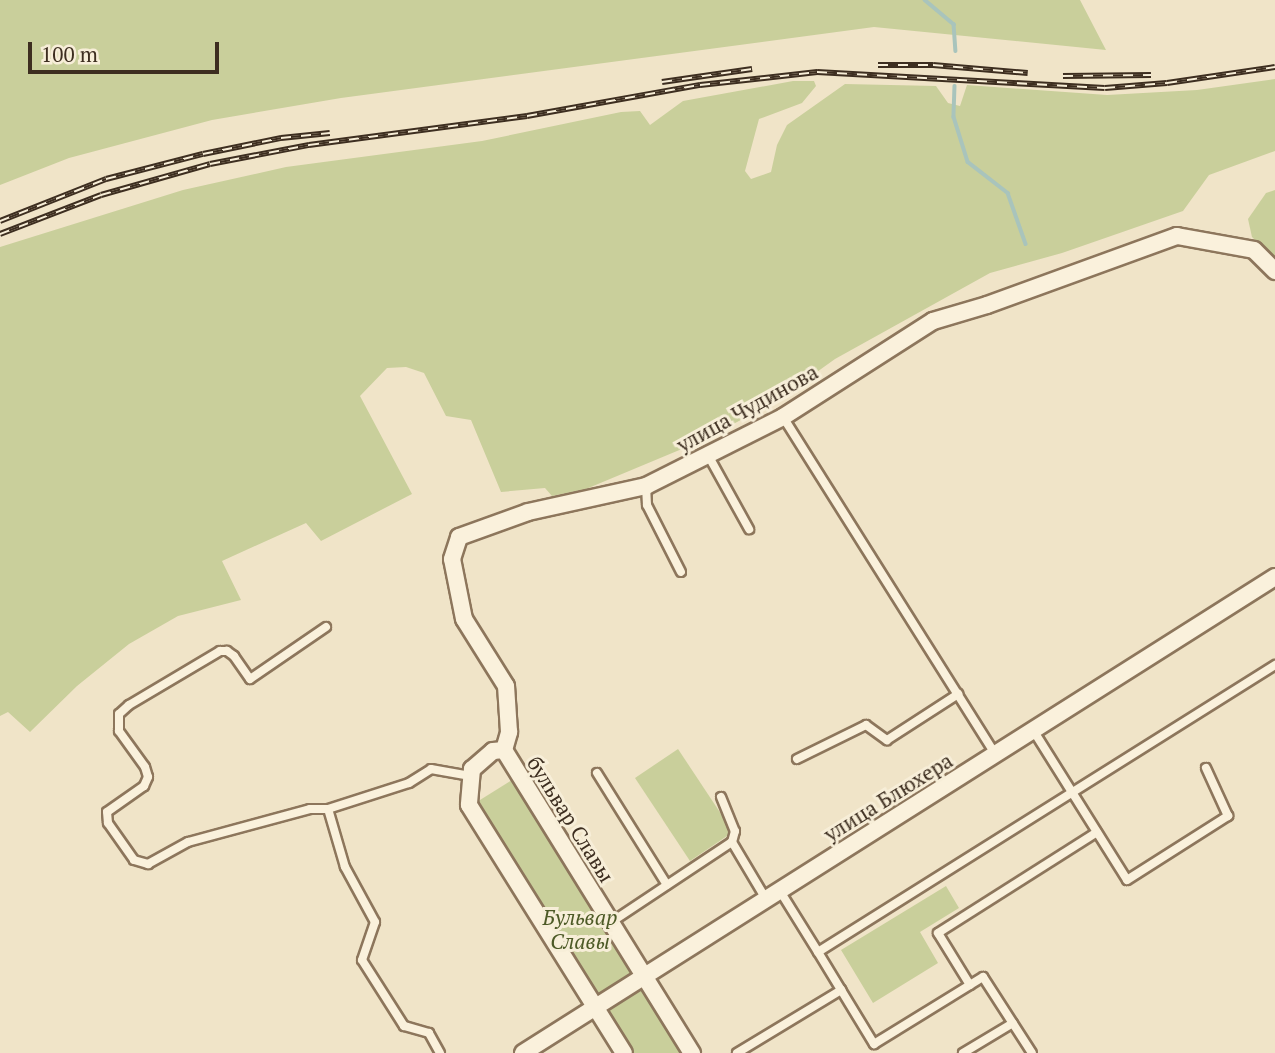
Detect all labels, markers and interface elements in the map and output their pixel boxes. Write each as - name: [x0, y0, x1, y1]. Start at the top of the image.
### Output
- scale bar: [32, 28, 222, 72]
- text: 100 m: [41, 40, 98, 68]
- street label: улица Чудинова: [672, 359, 822, 457]
- street label: улица Блюхера: [819, 747, 957, 847]
- street label: бульвар Славы: [522, 751, 620, 887]
- park label: Бульвар Славы: [543, 904, 617, 954]

